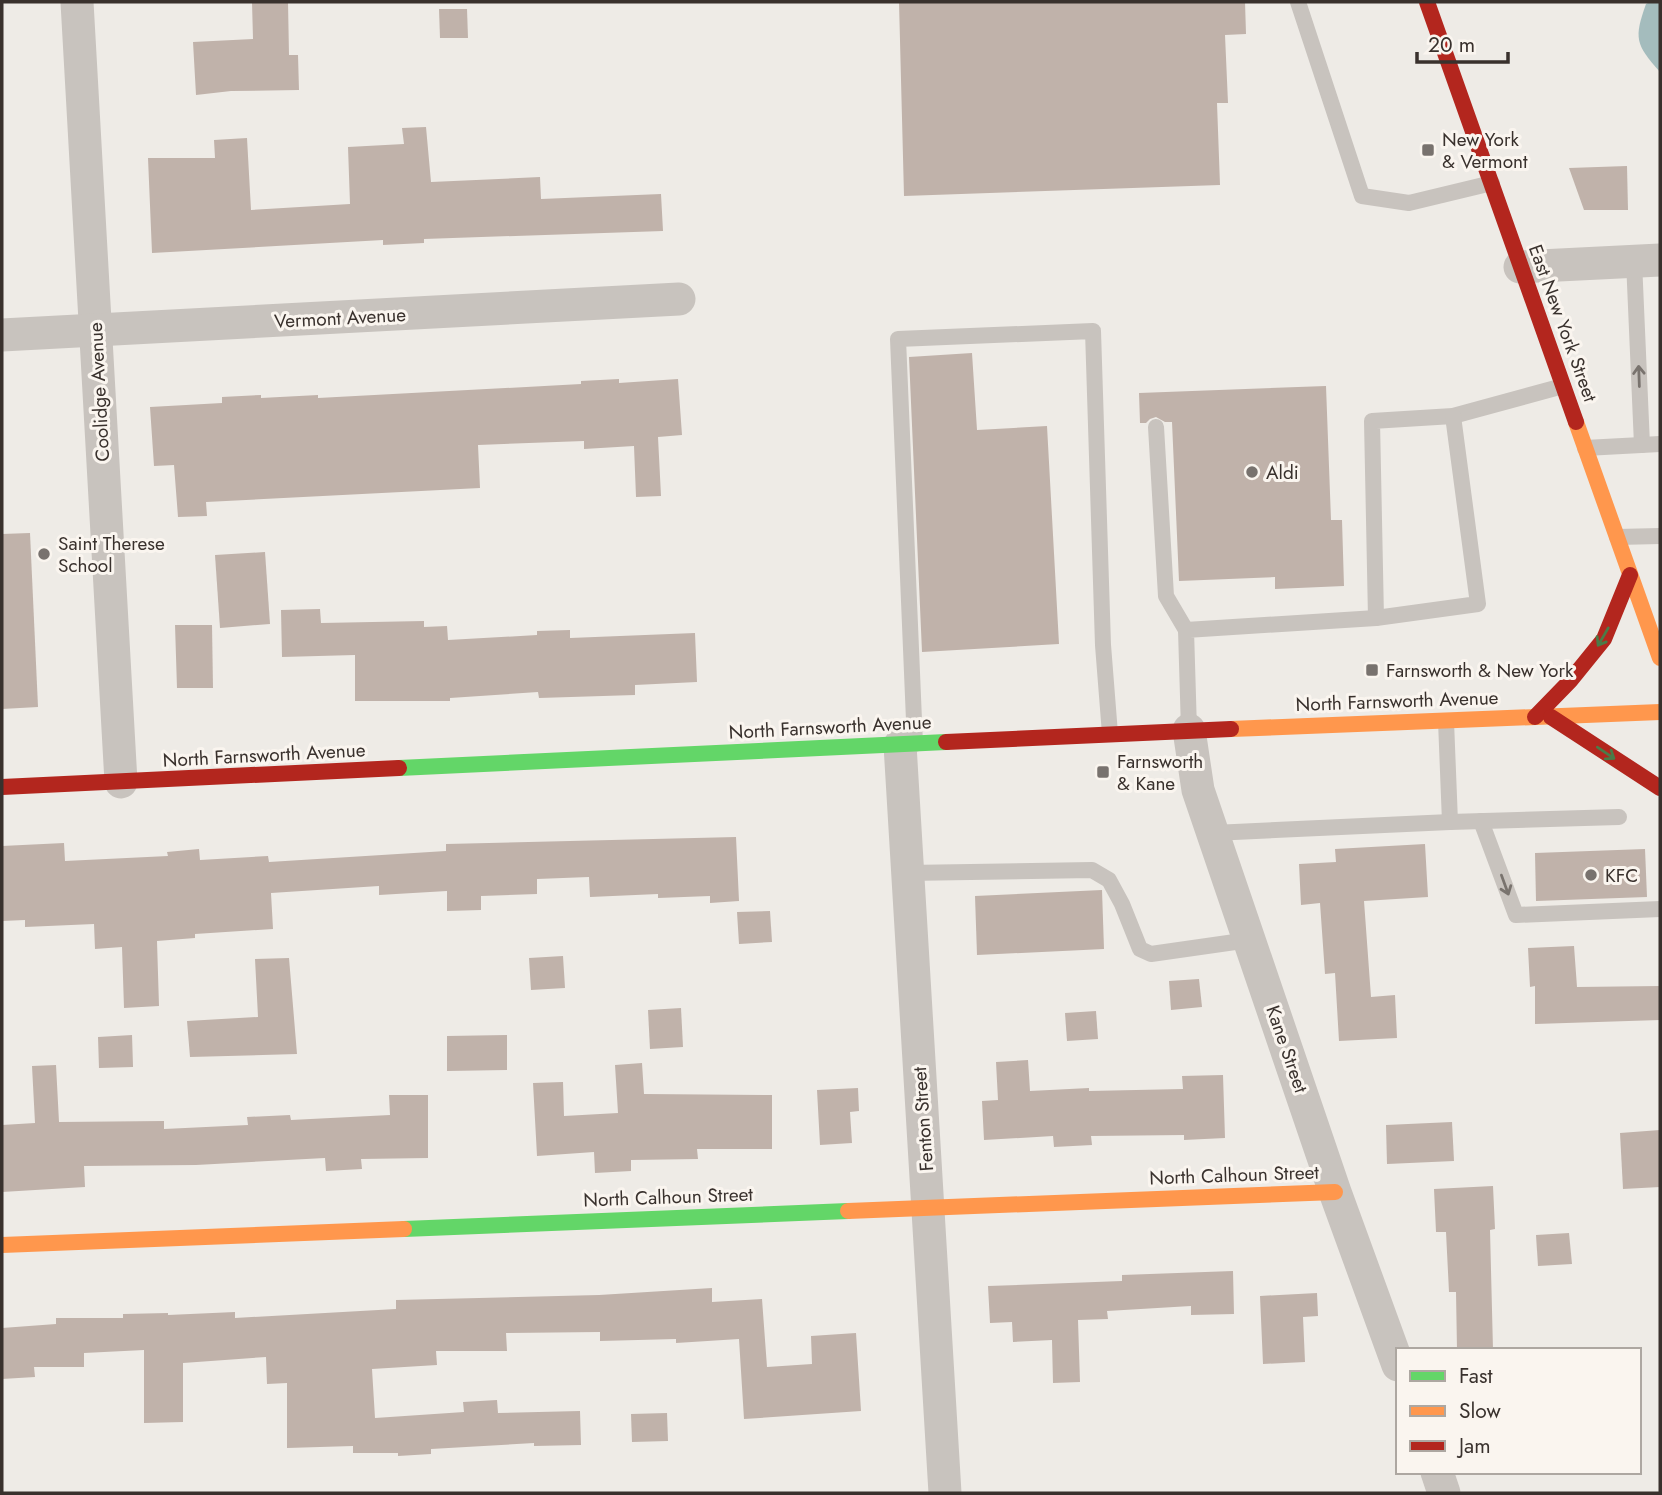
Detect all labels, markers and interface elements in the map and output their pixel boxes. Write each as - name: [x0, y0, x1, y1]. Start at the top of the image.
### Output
- scale bar: [1417, 21, 1508, 65]
- text: 20 m: [1428, 30, 1475, 60]
- place label: New York & Vermont: [1442, 126, 1528, 175]
- marker: New York & Vermont: [1420, 142, 1436, 158]
- street label: East New York Street: [1522, 241, 1604, 406]
- street label: Vermont Avenue: [273, 301, 407, 335]
- street label: Coolidge Avenue: [82, 321, 116, 462]
- one-way arrow: [1632, 365, 1645, 388]
- place label: Aldi: [1266, 459, 1299, 486]
- marker: Aldi: [1244, 464, 1260, 480]
- place label: Saint Therese School: [58, 530, 165, 579]
- marker: Saint Therese School: [36, 546, 52, 562]
- one-way arrow: [1596, 626, 1610, 646]
- place label: Farnsworth & New York: [1386, 657, 1574, 684]
- marker: Farnsworth & New York: [1364, 662, 1380, 678]
- street label: North Farnsworth Avenue: [1295, 684, 1499, 718]
- street label: North Farnsworth Avenue: [728, 708, 932, 746]
- street label: North Farnsworth Avenue: [162, 736, 366, 774]
- one-way arrow: [1595, 746, 1615, 760]
- place label: Farnsworth & Kane: [1117, 748, 1203, 797]
- marker: Farnsworth & Kane: [1095, 764, 1111, 780]
- place label: KFC: [1605, 862, 1638, 889]
- marker: KFC: [1583, 867, 1599, 883]
- one-way arrow: [1500, 873, 1512, 895]
- street label: Kane Street: [1259, 1002, 1315, 1097]
- street label: Fenton Street: [906, 1065, 940, 1172]
- street label: North Calhoun Street: [1149, 1159, 1320, 1191]
- street label: North Calhoun Street: [583, 1181, 754, 1213]
- legend: [1396, 1348, 1641, 1474]
- text: Fast: [1459, 1361, 1492, 1391]
- text: Slow: [1459, 1396, 1501, 1426]
- text: Jam: [1456, 1431, 1491, 1461]

